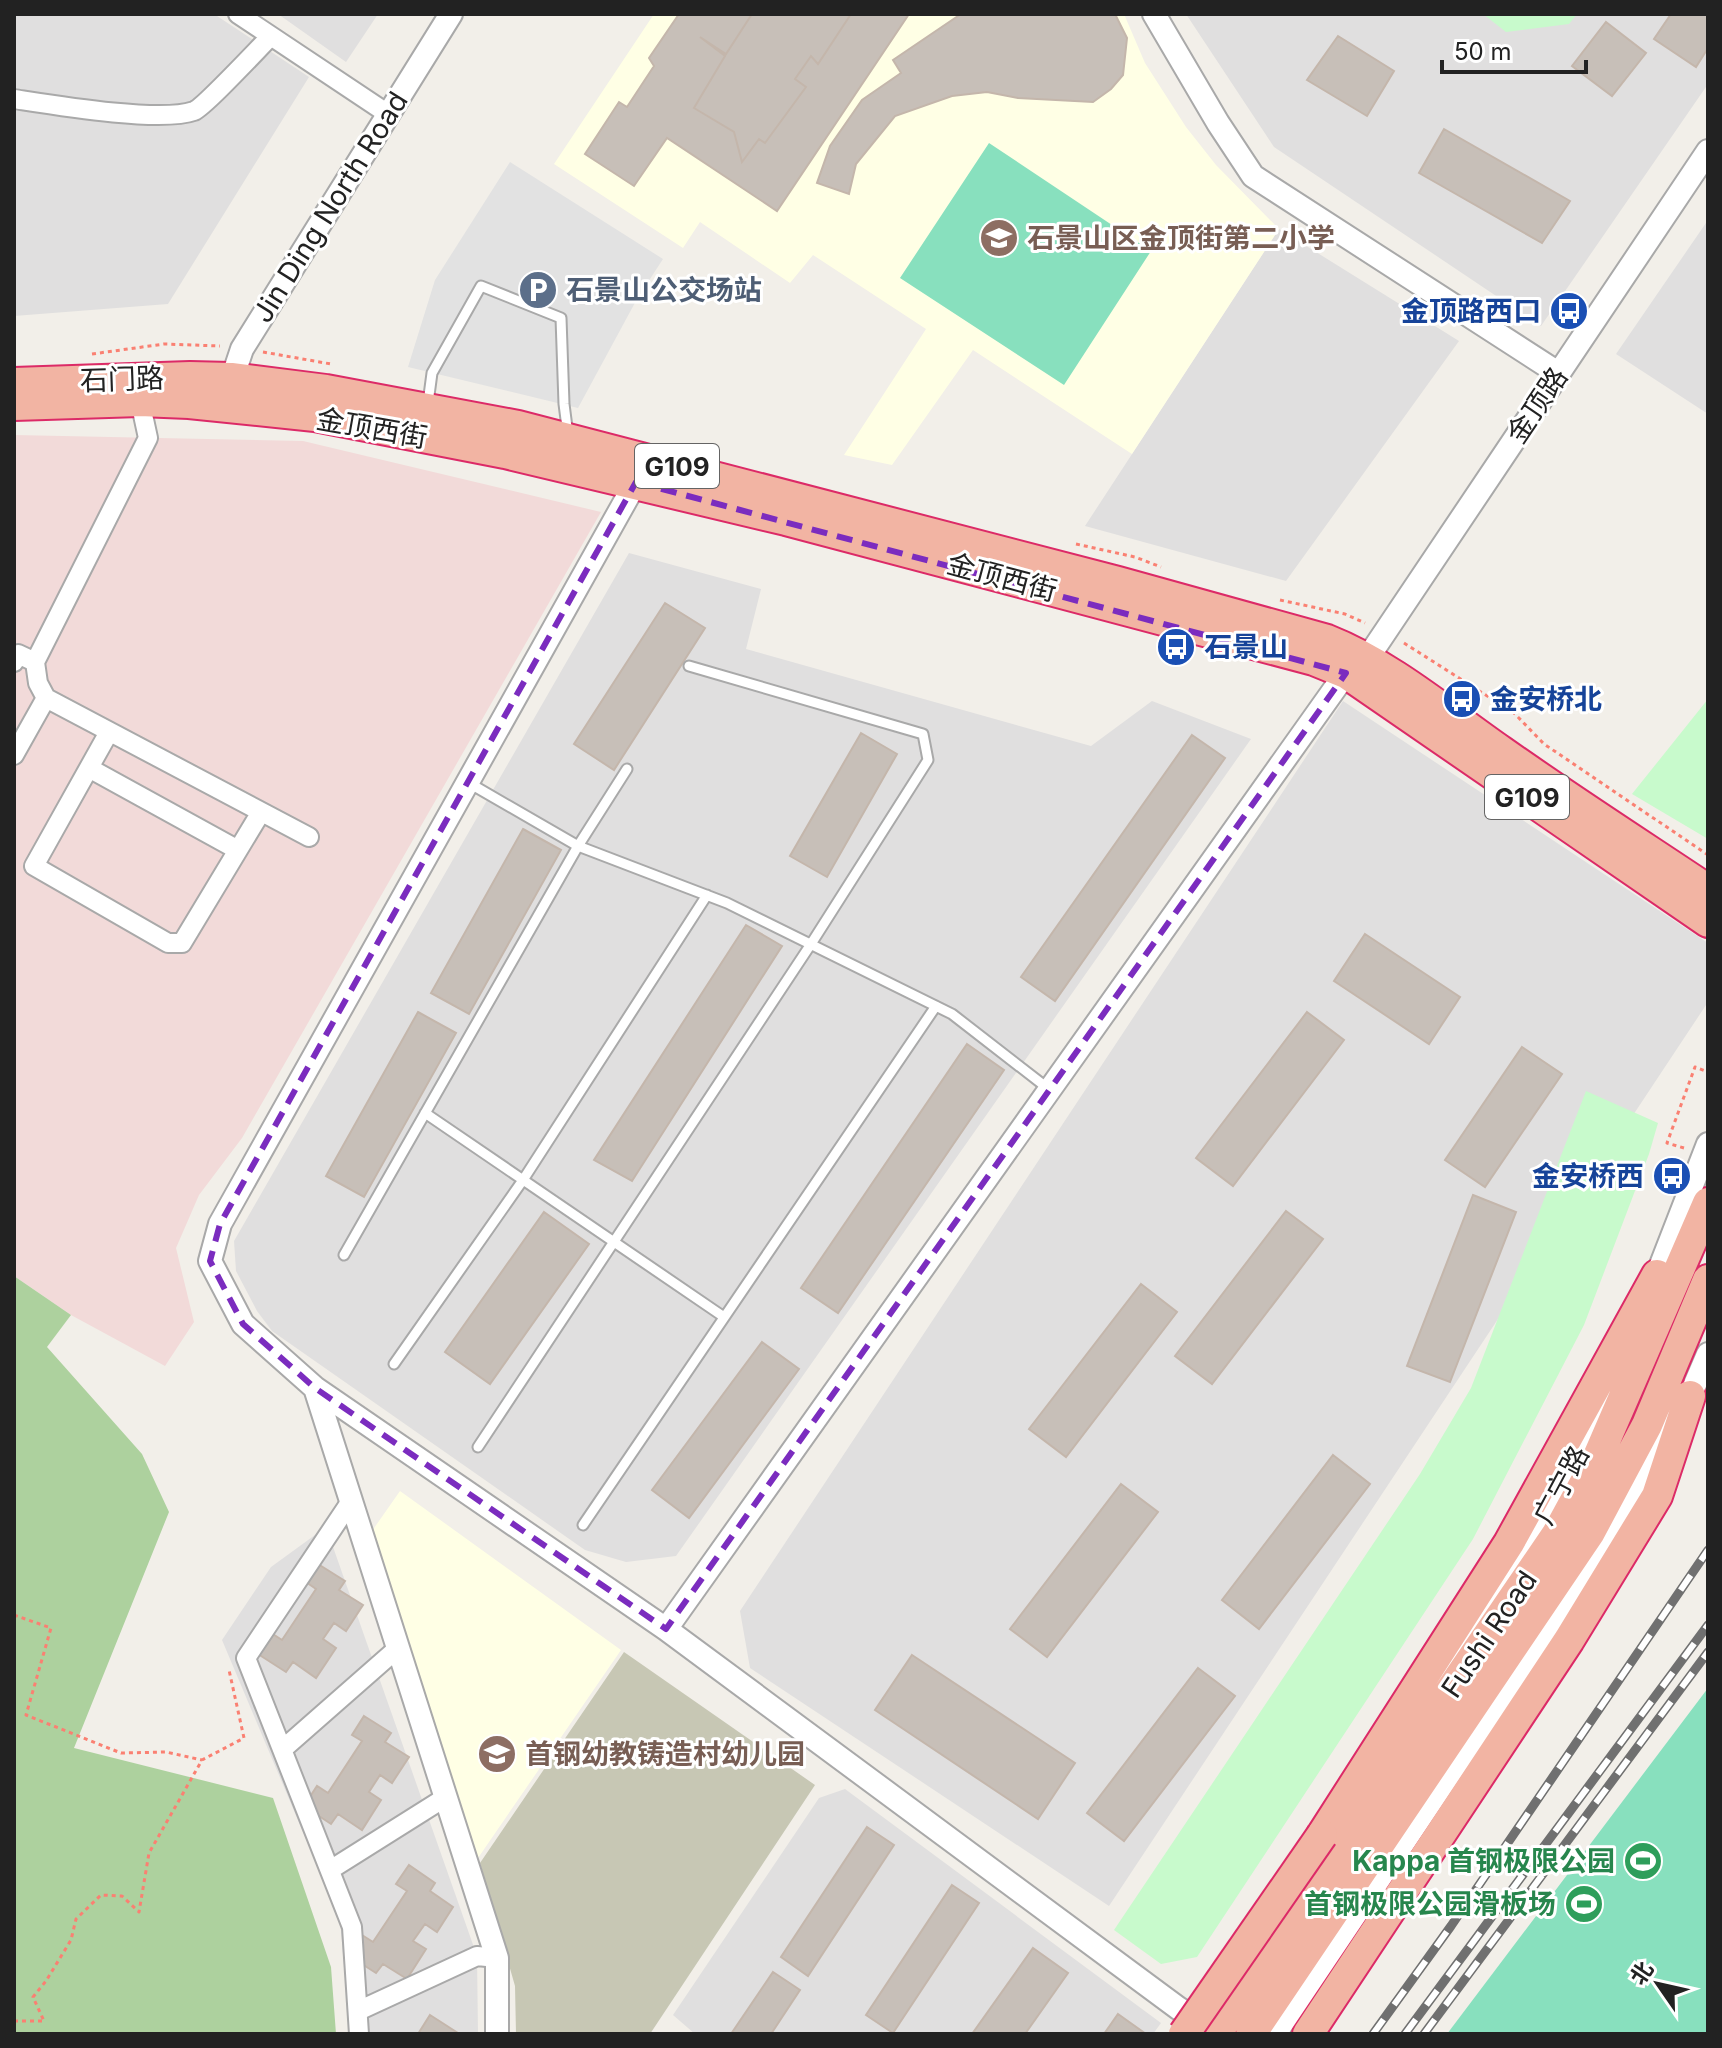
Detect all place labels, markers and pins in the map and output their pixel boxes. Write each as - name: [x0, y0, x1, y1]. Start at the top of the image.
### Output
- school or university icon: 石景山区金顶街第二小学: [978, 217, 1020, 259]
- place label: 石景山区金顶街第二小学: [1027, 221, 1335, 255]
- parking icon: 石景山公交场站: [517, 269, 559, 311]
- place label: 石景山公交场站: [566, 273, 762, 307]
- bus stop icon: 金顶路西口: [1548, 290, 1590, 332]
- place label: 金顶路西口: [1401, 294, 1541, 328]
- bus stop icon: 石景山: [1155, 626, 1197, 668]
- place label: 石景山: [1204, 630, 1288, 664]
- bus stop icon: 金安桥北: [1441, 678, 1483, 720]
- place label: 金安桥北: [1490, 682, 1602, 716]
- bus stop icon: 金安桥西: [1651, 1155, 1693, 1197]
- place label: 金安桥西: [1532, 1159, 1644, 1193]
- school or university icon: 首钢幼教铸造村幼儿园: [476, 1733, 518, 1775]
- place label: 首钢幼教铸造村幼儿园: [525, 1737, 805, 1771]
- sports icon: Kappa 首钢极限公园: [1622, 1840, 1664, 1882]
- place label: Kappa 首钢极限公园: [1352, 1844, 1615, 1878]
- sports icon: 首钢极限公园滑板场: [1563, 1883, 1605, 1925]
- place label: 首钢极限公园滑板场: [1304, 1887, 1556, 1921]

